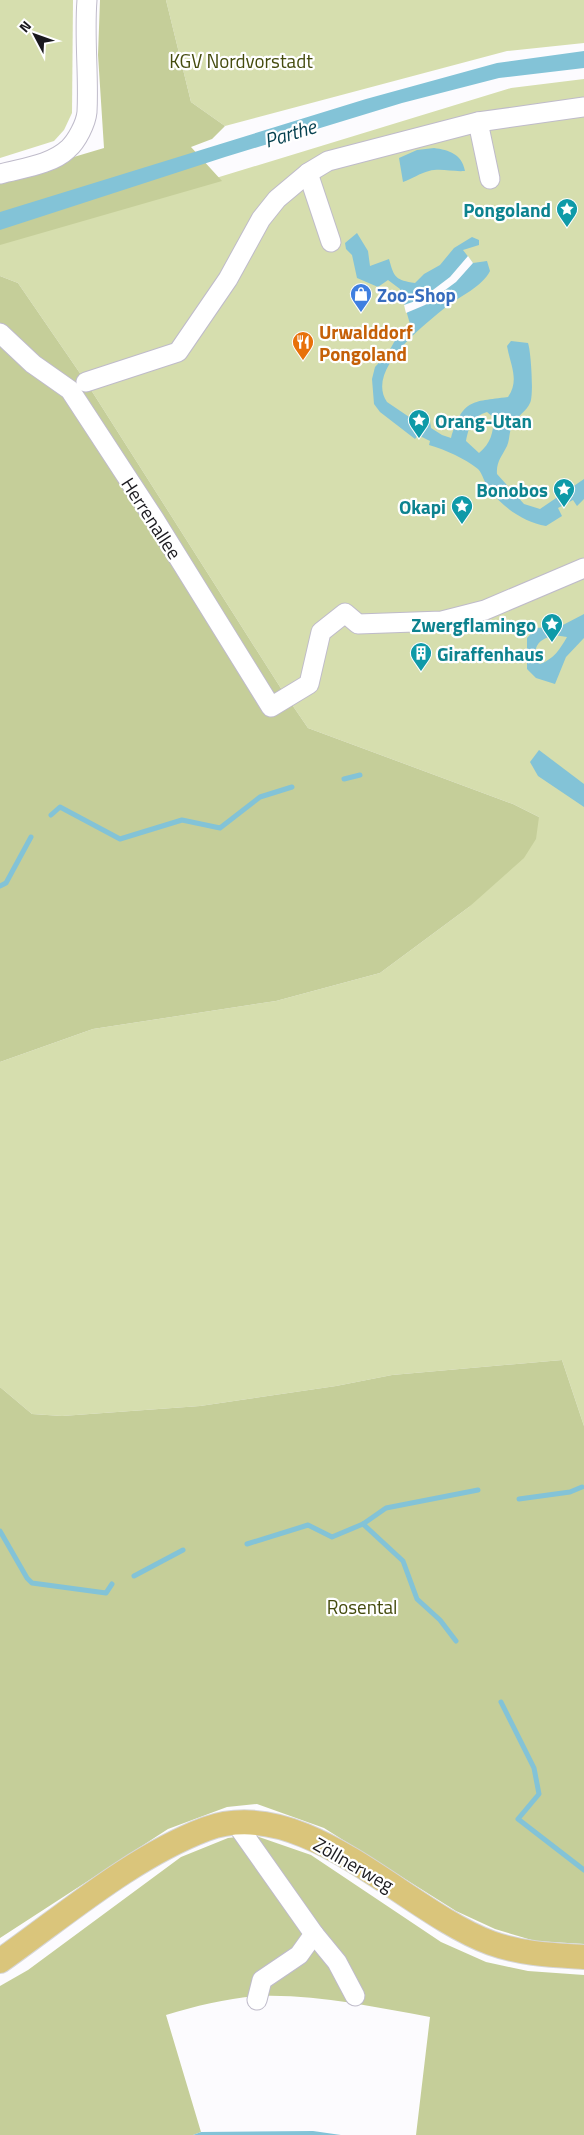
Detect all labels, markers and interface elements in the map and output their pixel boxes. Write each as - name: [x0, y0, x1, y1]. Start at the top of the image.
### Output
- north arrow: [10, 10, 60, 60]
- text: N: [14, 16, 36, 37]
- park label: KGV Nordvorstadt: [169, 46, 313, 75]
- water label: Parthe: [260, 110, 321, 156]
- place label: Pongoland: [463, 195, 551, 224]
- place icon: Pongoland: [555, 197, 579, 228]
- place label: Zoo-Shop: [377, 280, 456, 309]
- shop icon: Zoo-Shop: [349, 282, 373, 313]
- place label: Urwalddorf Pongoland: [319, 317, 413, 368]
- restaurant icon: Urwalddorf Pongoland: [291, 330, 315, 361]
- place label: Orang-Utan: [435, 406, 532, 435]
- place icon: Orang-Utan: [407, 408, 431, 439]
- street label: Herrenallee: [115, 471, 189, 565]
- place label: Bonobos: [476, 475, 548, 504]
- place icon: Bonobos: [552, 477, 576, 508]
- place label: Okapi: [399, 492, 446, 521]
- place icon: Okapi: [450, 494, 474, 525]
- place label: Zwergflamingo: [411, 610, 536, 639]
- place icon: Zwergflamingo: [540, 612, 564, 643]
- place label: Giraffenhaus: [437, 639, 544, 668]
- building icon: Giraffenhaus: [409, 641, 433, 672]
- park label: Rosental: [327, 1592, 397, 1621]
- street label: Zöllnerweg: [308, 1829, 400, 1899]

